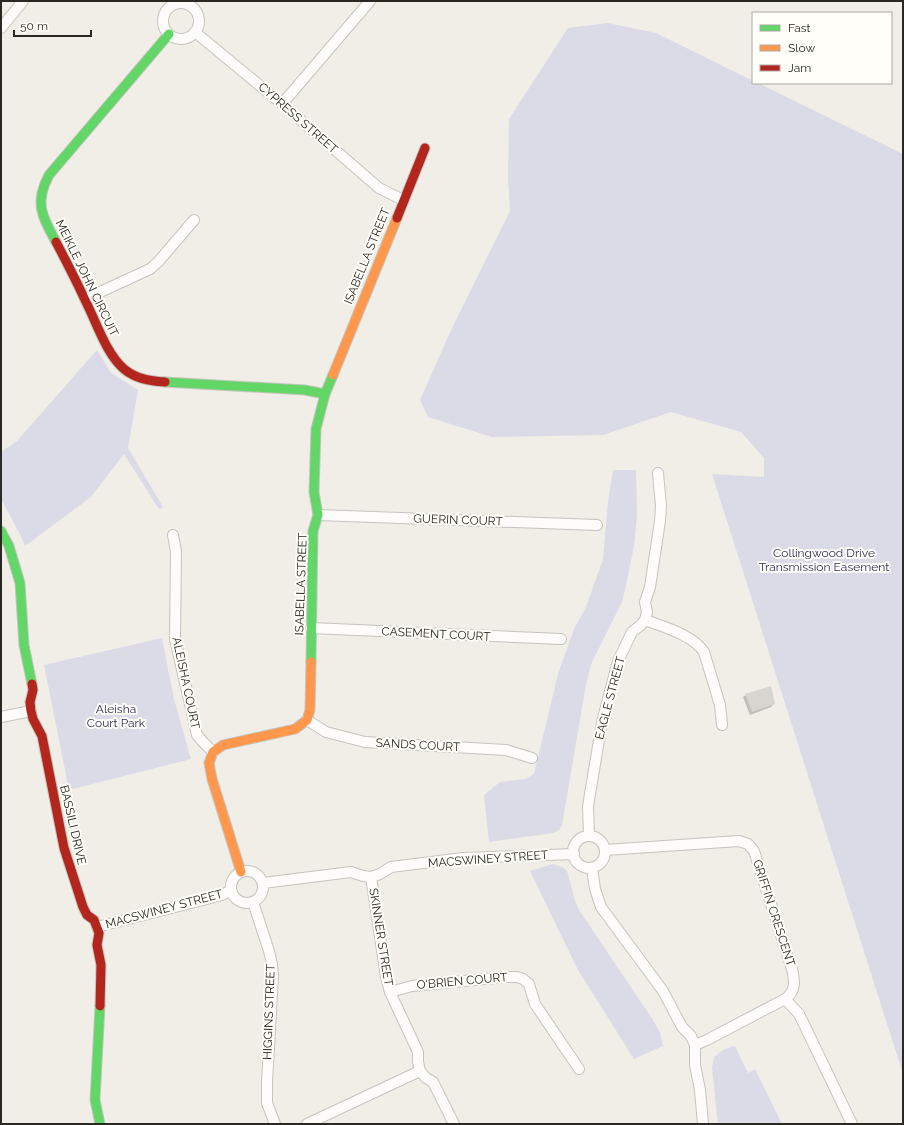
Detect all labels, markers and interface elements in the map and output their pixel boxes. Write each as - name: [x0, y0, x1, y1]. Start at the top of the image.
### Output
- scale bar: [14, 12, 91, 38]
- legend: [752, 12, 892, 84]
- text: 50 m: [20, 19, 48, 33]
- text: Fast: [788, 21, 811, 35]
- text: Slow: [788, 41, 815, 55]
- text: Jam: [788, 61, 811, 75]
- street label: CYPRESS STREET: [256, 80, 341, 157]
- street label: ISABELLA STREET: [341, 205, 393, 306]
- street label: MEIKLE JOHN CIRCUIT: [53, 217, 122, 339]
- street label: GUERIN COURT: [413, 511, 504, 529]
- street label: ISABELLA STREET: [292, 532, 310, 636]
- park label: Collingwood Drive Transmission Easement: [759, 546, 889, 574]
- street label: CASEMENT COURT: [381, 624, 492, 644]
- street label: ALEISHA COURT: [169, 636, 203, 731]
- street label: EAGLE STREET: [592, 654, 628, 741]
- park label: Aleisha Court Park: [87, 702, 146, 730]
- street label: SANDS COURT: [375, 736, 461, 754]
- street label: BASSILI DRIVE: [57, 784, 89, 866]
- street label: MACSWINEY STREET: [427, 848, 549, 870]
- street label: GRIFFIN CRESCENT: [750, 858, 798, 969]
- street label: MACSWINEY STREET: [104, 886, 225, 931]
- street label: SKINNER STREET: [366, 887, 396, 988]
- street label: HIGGINS STREET: [260, 963, 278, 1060]
- street label: O'BRIEN COURT: [416, 970, 509, 992]

